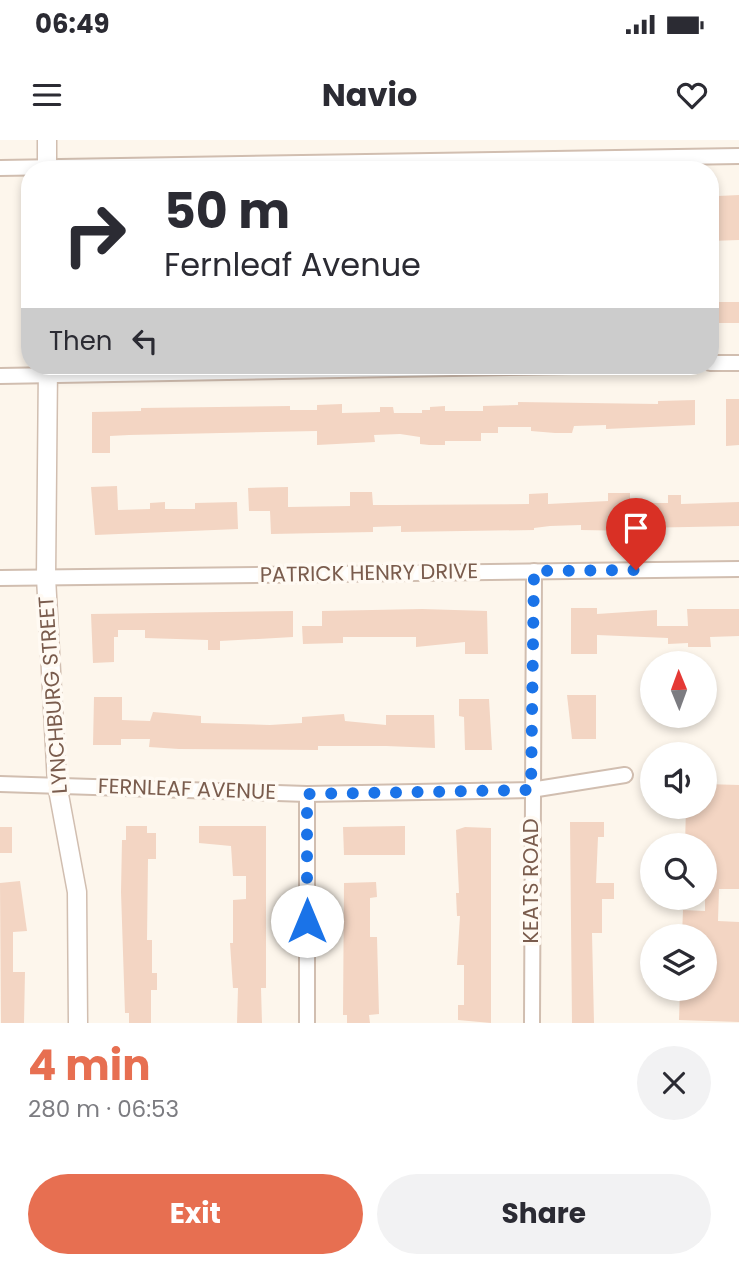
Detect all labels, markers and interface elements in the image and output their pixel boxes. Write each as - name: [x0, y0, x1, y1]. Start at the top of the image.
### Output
- text: 06:49: [35, 6, 110, 42]
- text: Navio: [322, 72, 417, 117]
- icon: menu: [28, 76, 66, 114]
- icon: heart: [673, 76, 711, 114]
- text: 50 m: [164, 177, 290, 245]
- icon: right: [49, 189, 140, 280]
- text: Fernleaf Avenue: [164, 242, 421, 287]
- icon: left: [126, 322, 164, 360]
- text: Then: [49, 323, 112, 359]
- pin: [606, 498, 666, 570]
- icon: arrive: [617, 509, 655, 547]
- street label: PATRICK HENRY DRIVE: [260, 556, 478, 589]
- street label: LYNCHBURG STREET: [31, 595, 74, 795]
- north arrow: [640, 651, 718, 728]
- map controls: [640, 651, 717, 1001]
- button: sound: [640, 742, 717, 819]
- street label: FERNLEAF AVENUE: [98, 771, 276, 806]
- street label: KEATS ROAD: [516, 818, 545, 944]
- button: search: [640, 833, 717, 910]
- position arrow: [270, 884, 344, 958]
- button: layers: [640, 924, 717, 1001]
- text: 4 min: [28, 1036, 151, 1095]
- button: close: [637, 1046, 711, 1120]
- text: 280 m · 06:53: [28, 1093, 179, 1125]
- button: Exit: [28, 1174, 363, 1254]
- button: Share: [377, 1174, 711, 1254]

